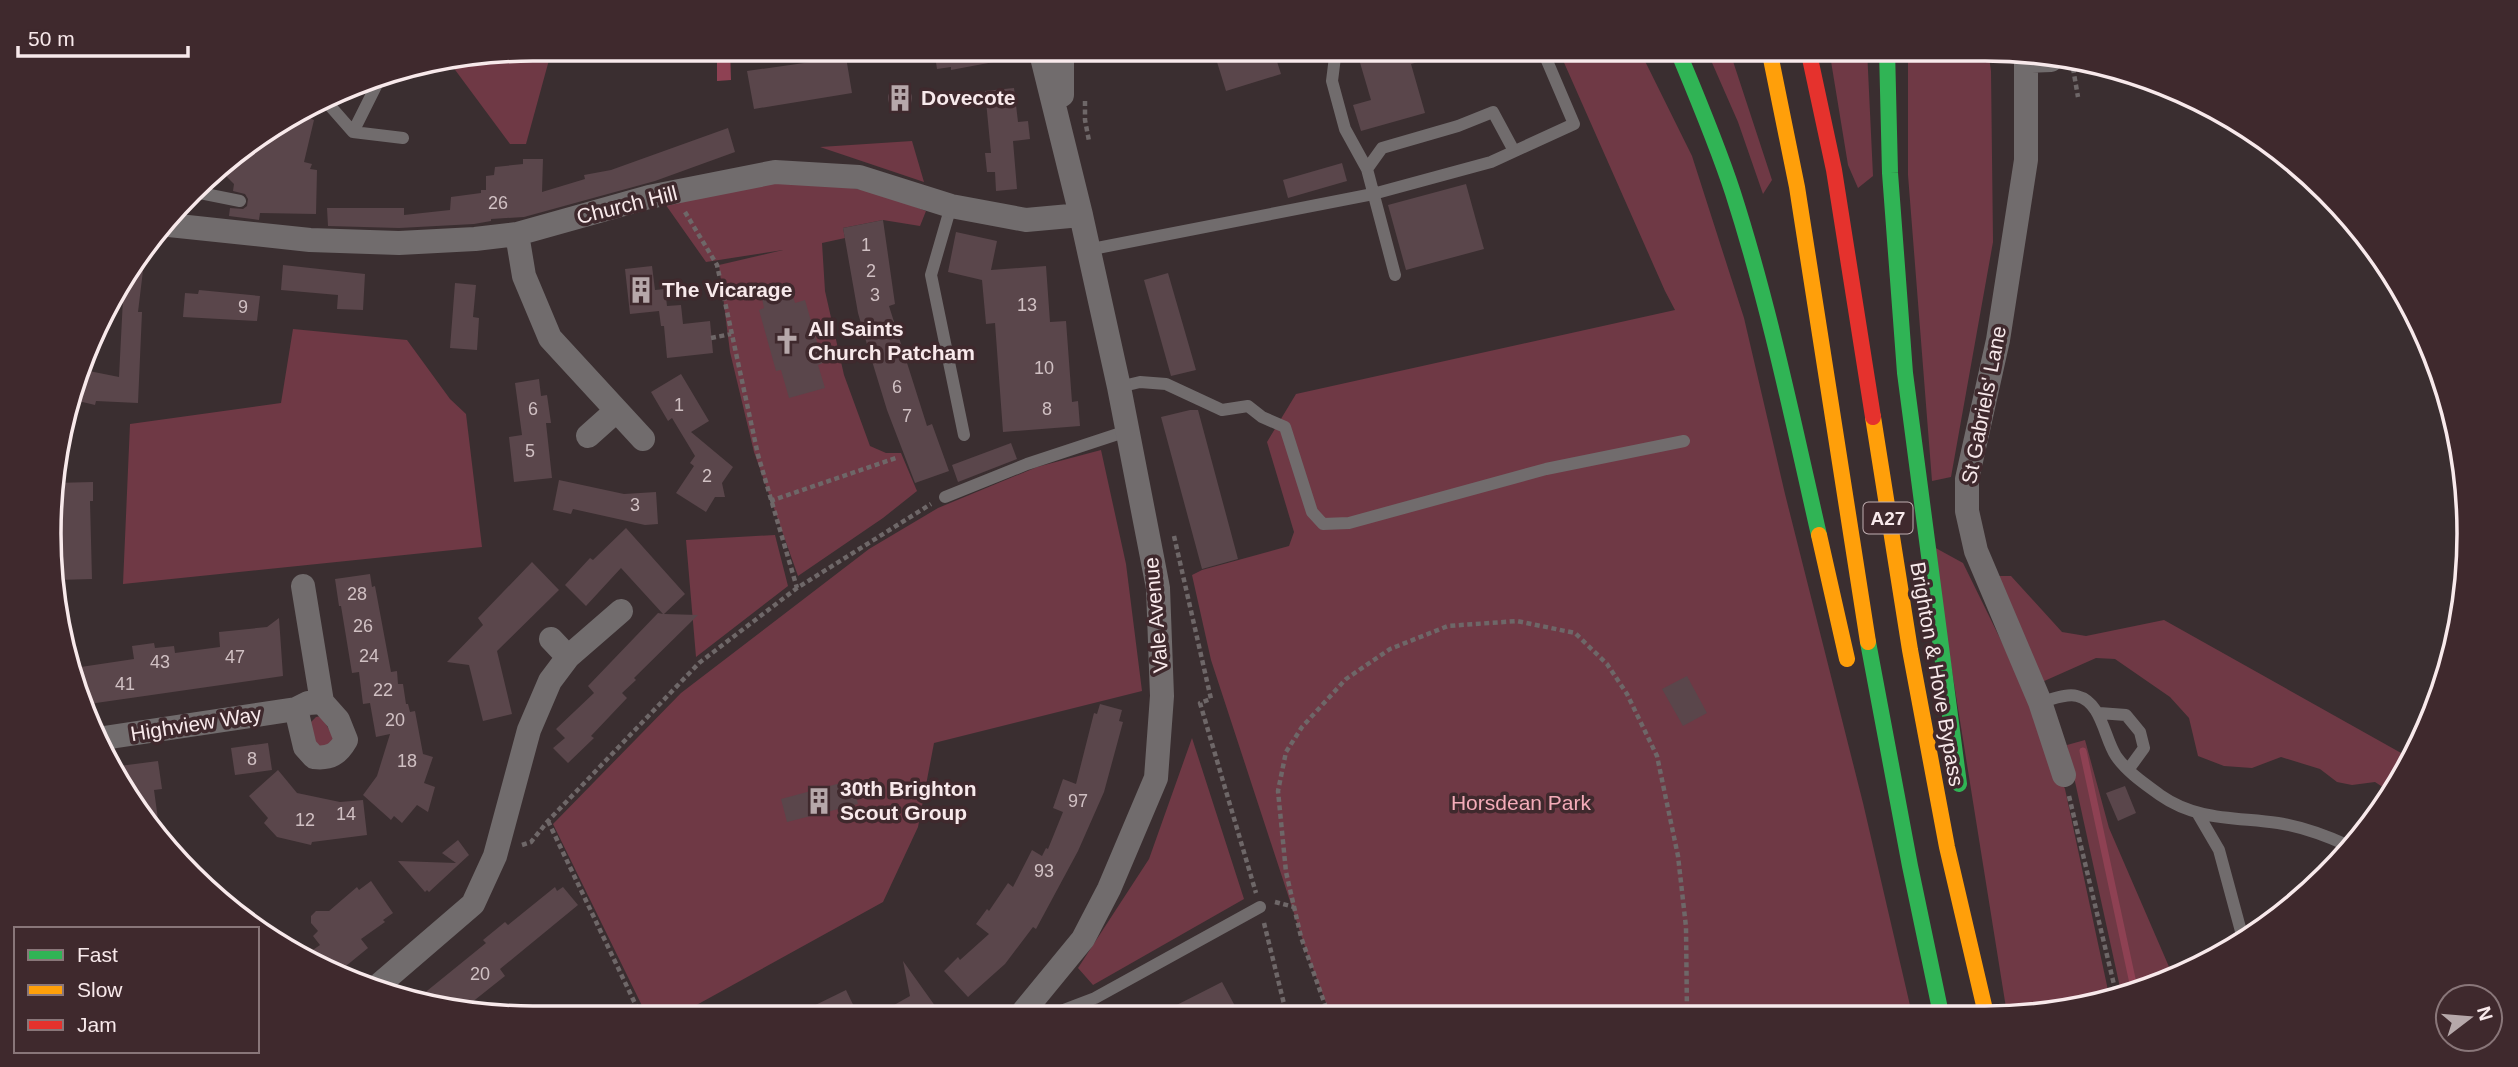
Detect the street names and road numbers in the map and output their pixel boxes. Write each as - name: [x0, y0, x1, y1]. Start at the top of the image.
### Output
- street label: Church Hill: [574, 181, 679, 228]
- street label: St Gabriels' Lane: [1957, 324, 2010, 486]
- road number: A27: [1864, 503, 1912, 534]
- street label: Vale Avenue: [1139, 556, 1172, 674]
- street label: Brighton & Hove Bypass: [1906, 560, 1969, 788]
- street label: Highview Way: [129, 702, 264, 745]

